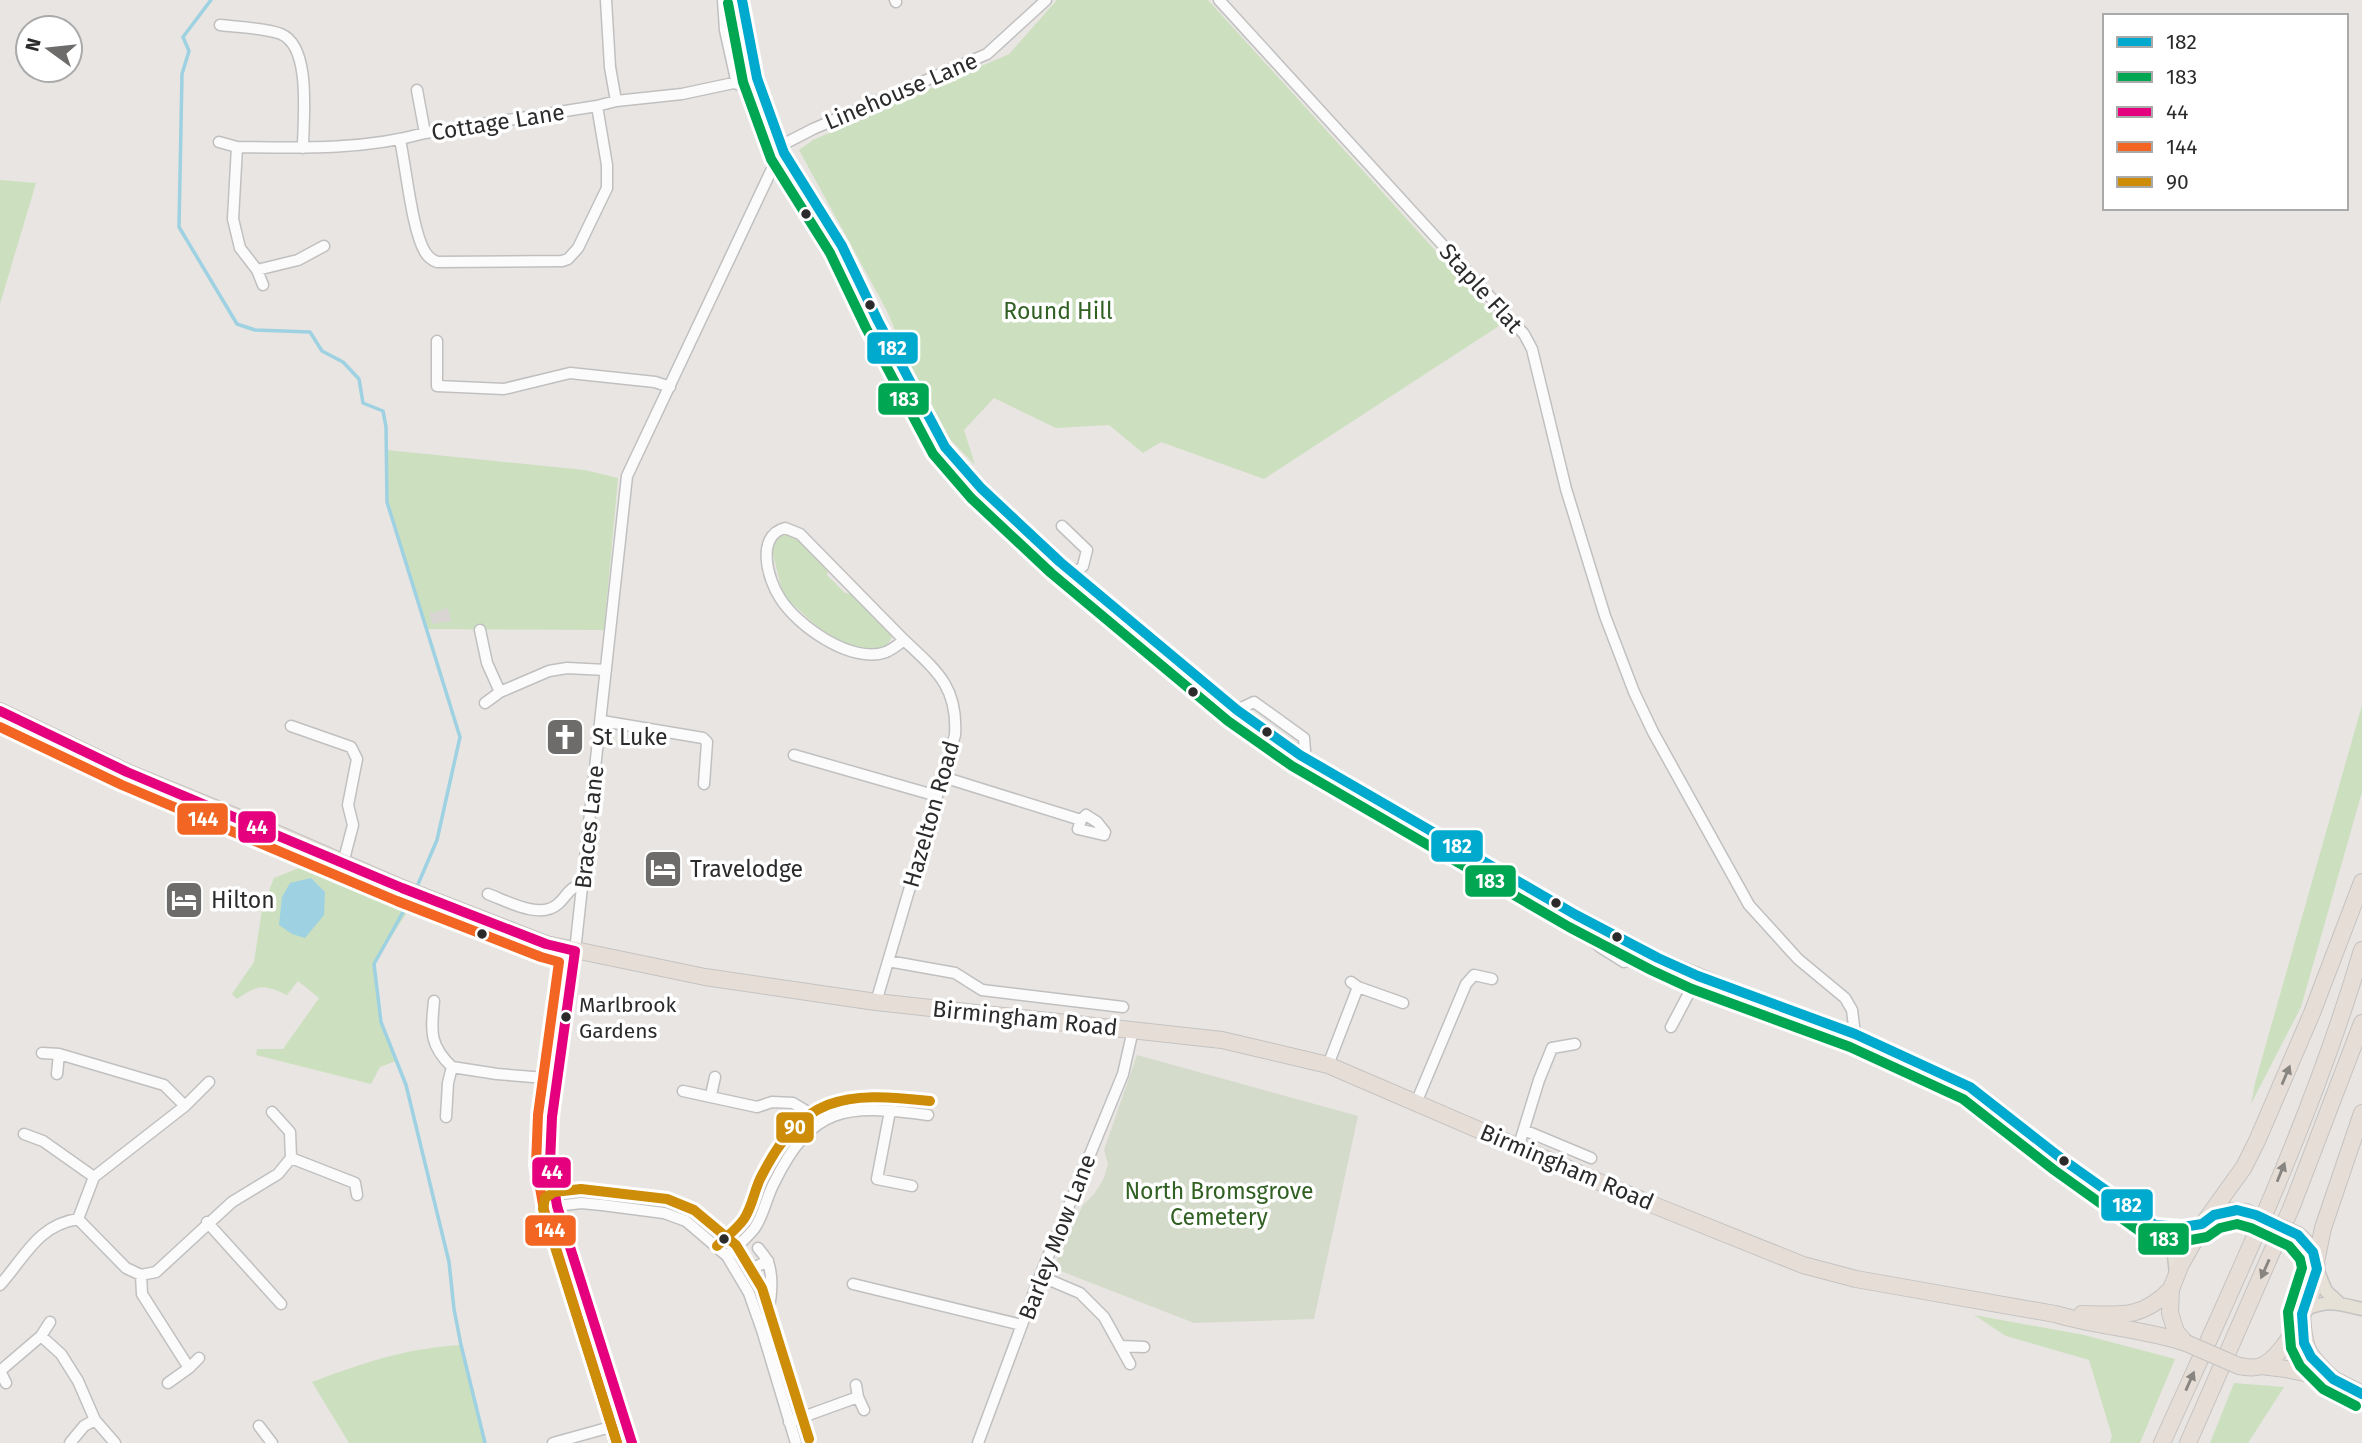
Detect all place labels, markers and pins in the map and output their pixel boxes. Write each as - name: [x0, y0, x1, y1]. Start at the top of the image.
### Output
- unlabelled marker: [799, 207, 813, 221]
- unlabelled marker: [863, 298, 877, 312]
- unlabelled marker: [1186, 685, 1200, 699]
- church icon: St Luke: [544, 716, 586, 758]
- place label: St Luke: [592, 723, 668, 751]
- unlabelled marker: [1260, 725, 1274, 739]
- hotel icon: Travelodge: [642, 848, 684, 890]
- place label: Travelodge: [690, 855, 803, 883]
- hotel icon: Hilton: [163, 879, 205, 921]
- place label: Hilton: [211, 886, 275, 914]
- unlabelled marker: [1549, 896, 1563, 910]
- unlabelled marker: [475, 927, 489, 941]
- unlabelled marker: [1610, 930, 1624, 944]
- place label: Marlbrook Gardens: [579, 992, 676, 1044]
- marker: Marlbrook Gardens: [559, 1010, 573, 1024]
- unlabelled marker: [2057, 1154, 2071, 1168]
- unlabelled marker: [717, 1232, 731, 1246]

